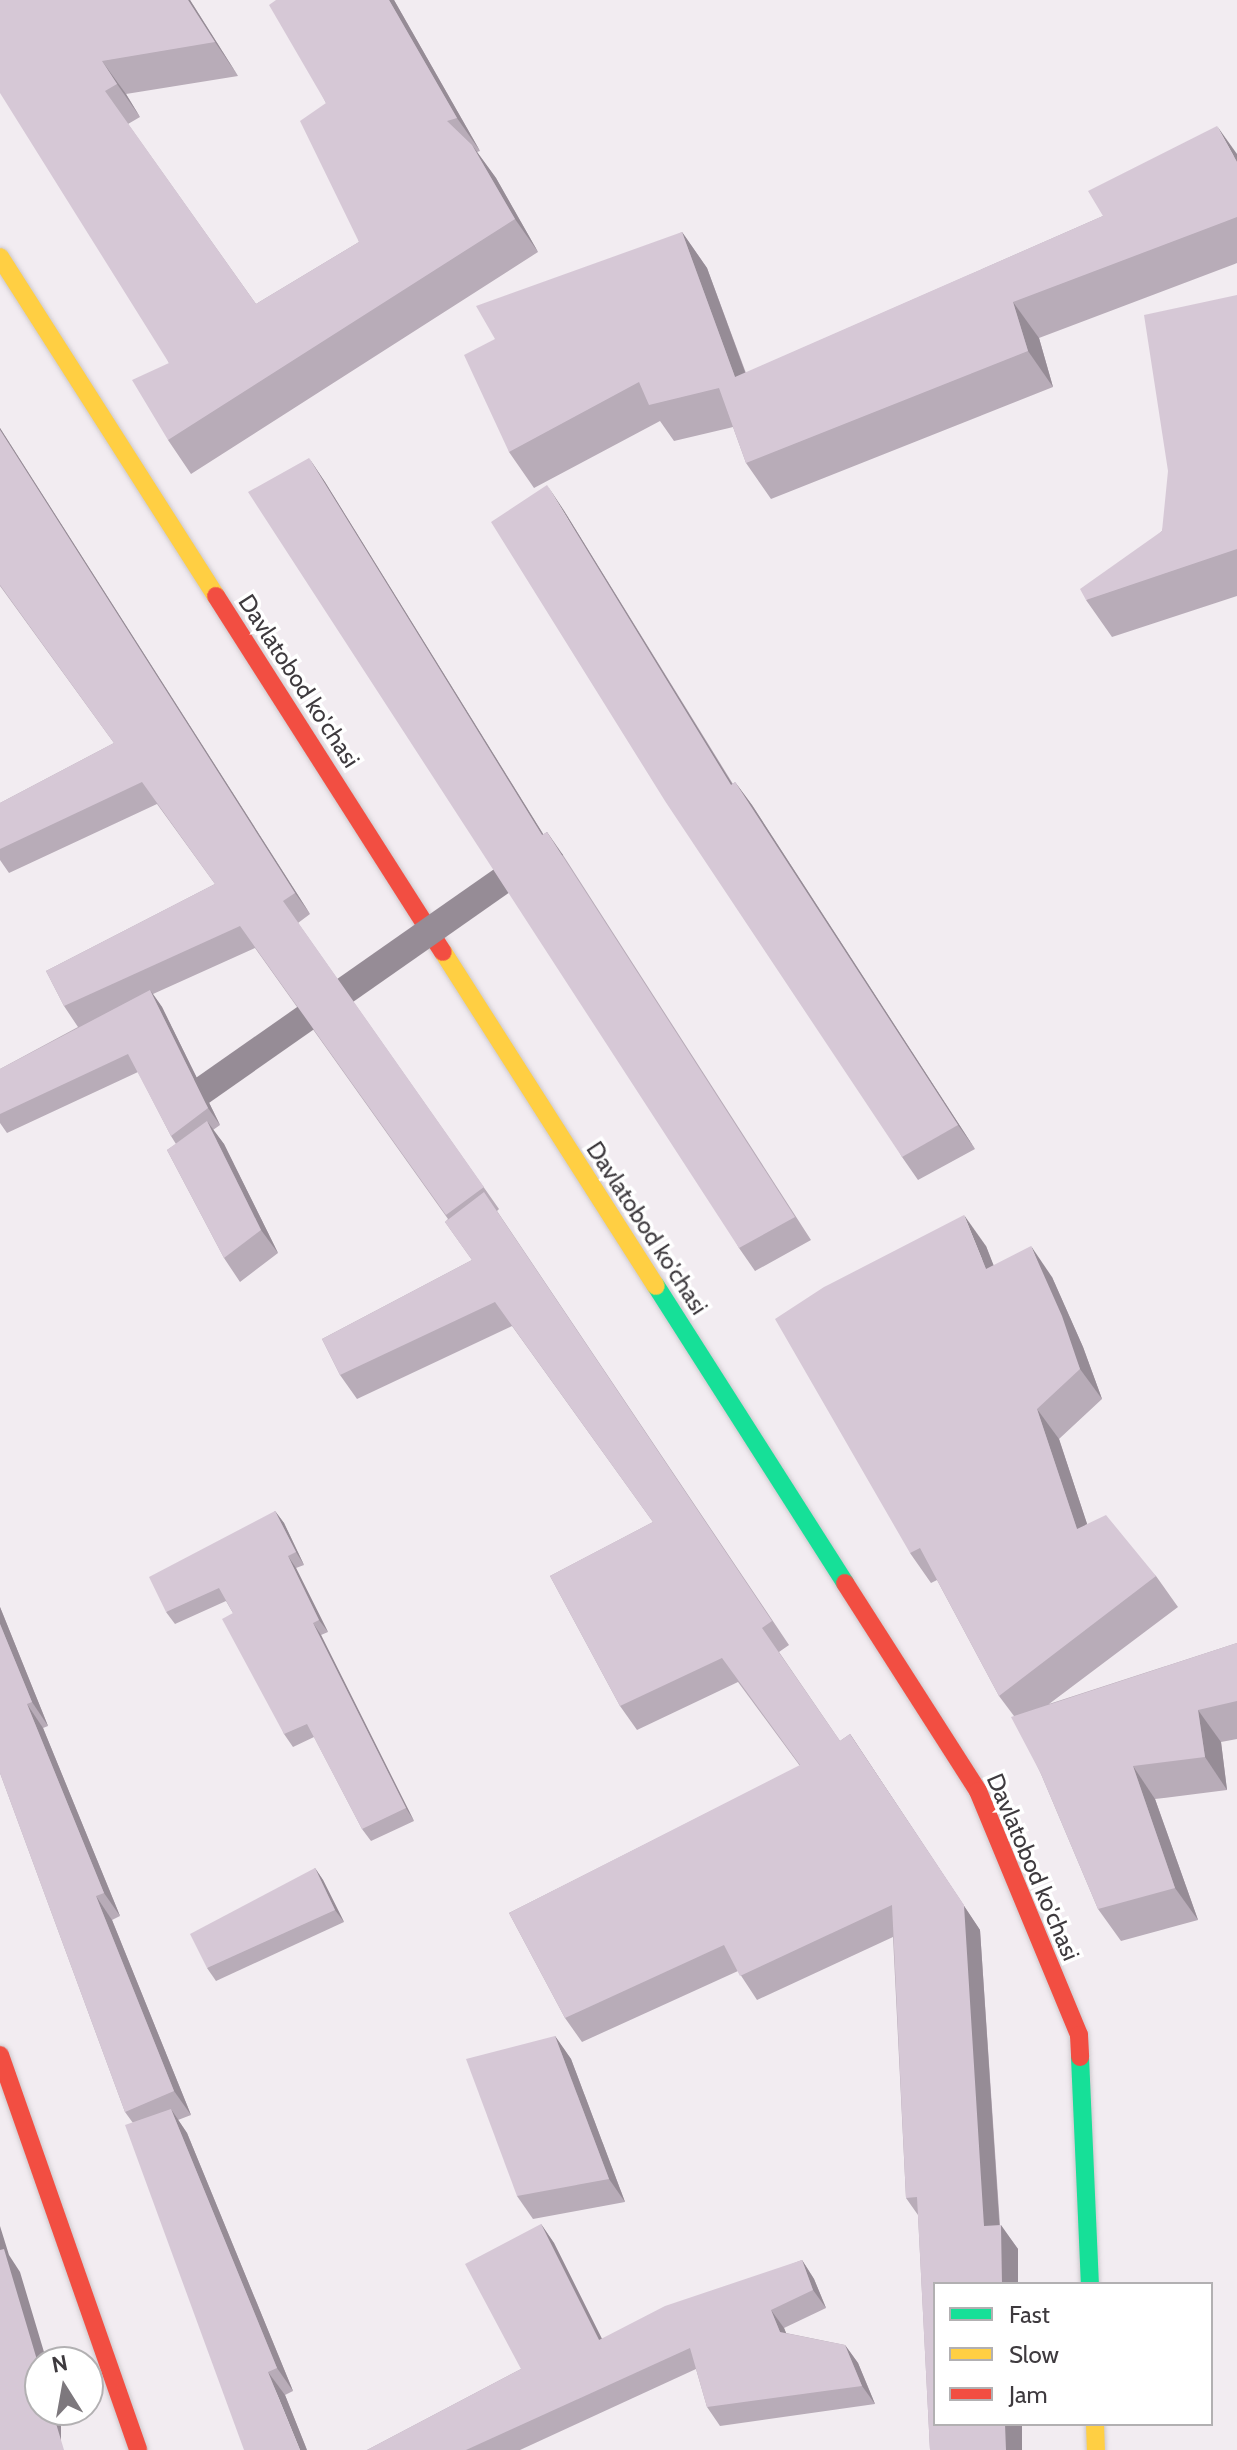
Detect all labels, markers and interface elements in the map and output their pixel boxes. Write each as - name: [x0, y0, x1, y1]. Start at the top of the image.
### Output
- street label: Davlatobod ko'chasi: [232, 589, 366, 773]
- street label: Davlatobod ko'chasi: [580, 1136, 714, 1320]
- street label: Davlatobod ko'chasi: [981, 1769, 1085, 1965]
- legend: [933, 2282, 1213, 2426]
- text: Fast: [1009, 2300, 1050, 2329]
- text: Slow: [1009, 2340, 1059, 2369]
- north arrow: [24, 2346, 104, 2426]
- text: N: [49, 2349, 70, 2379]
- text: Jam: [1009, 2380, 1047, 2409]

